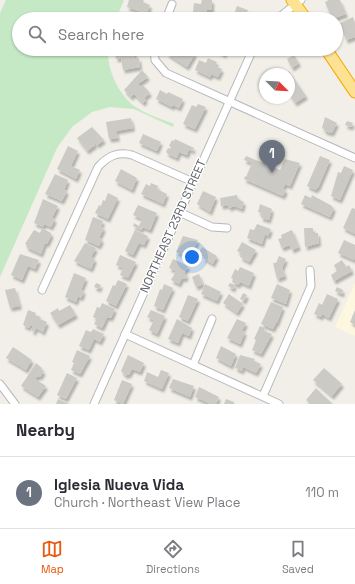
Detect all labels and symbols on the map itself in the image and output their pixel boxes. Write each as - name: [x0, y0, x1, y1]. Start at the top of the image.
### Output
- north arrow: [259, 68, 295, 104]
- pin: 1: [259, 140, 285, 173]
- street label: NORTHEAST 23RD STREET: [136, 157, 210, 295]
- your location: [182, 247, 202, 267]

